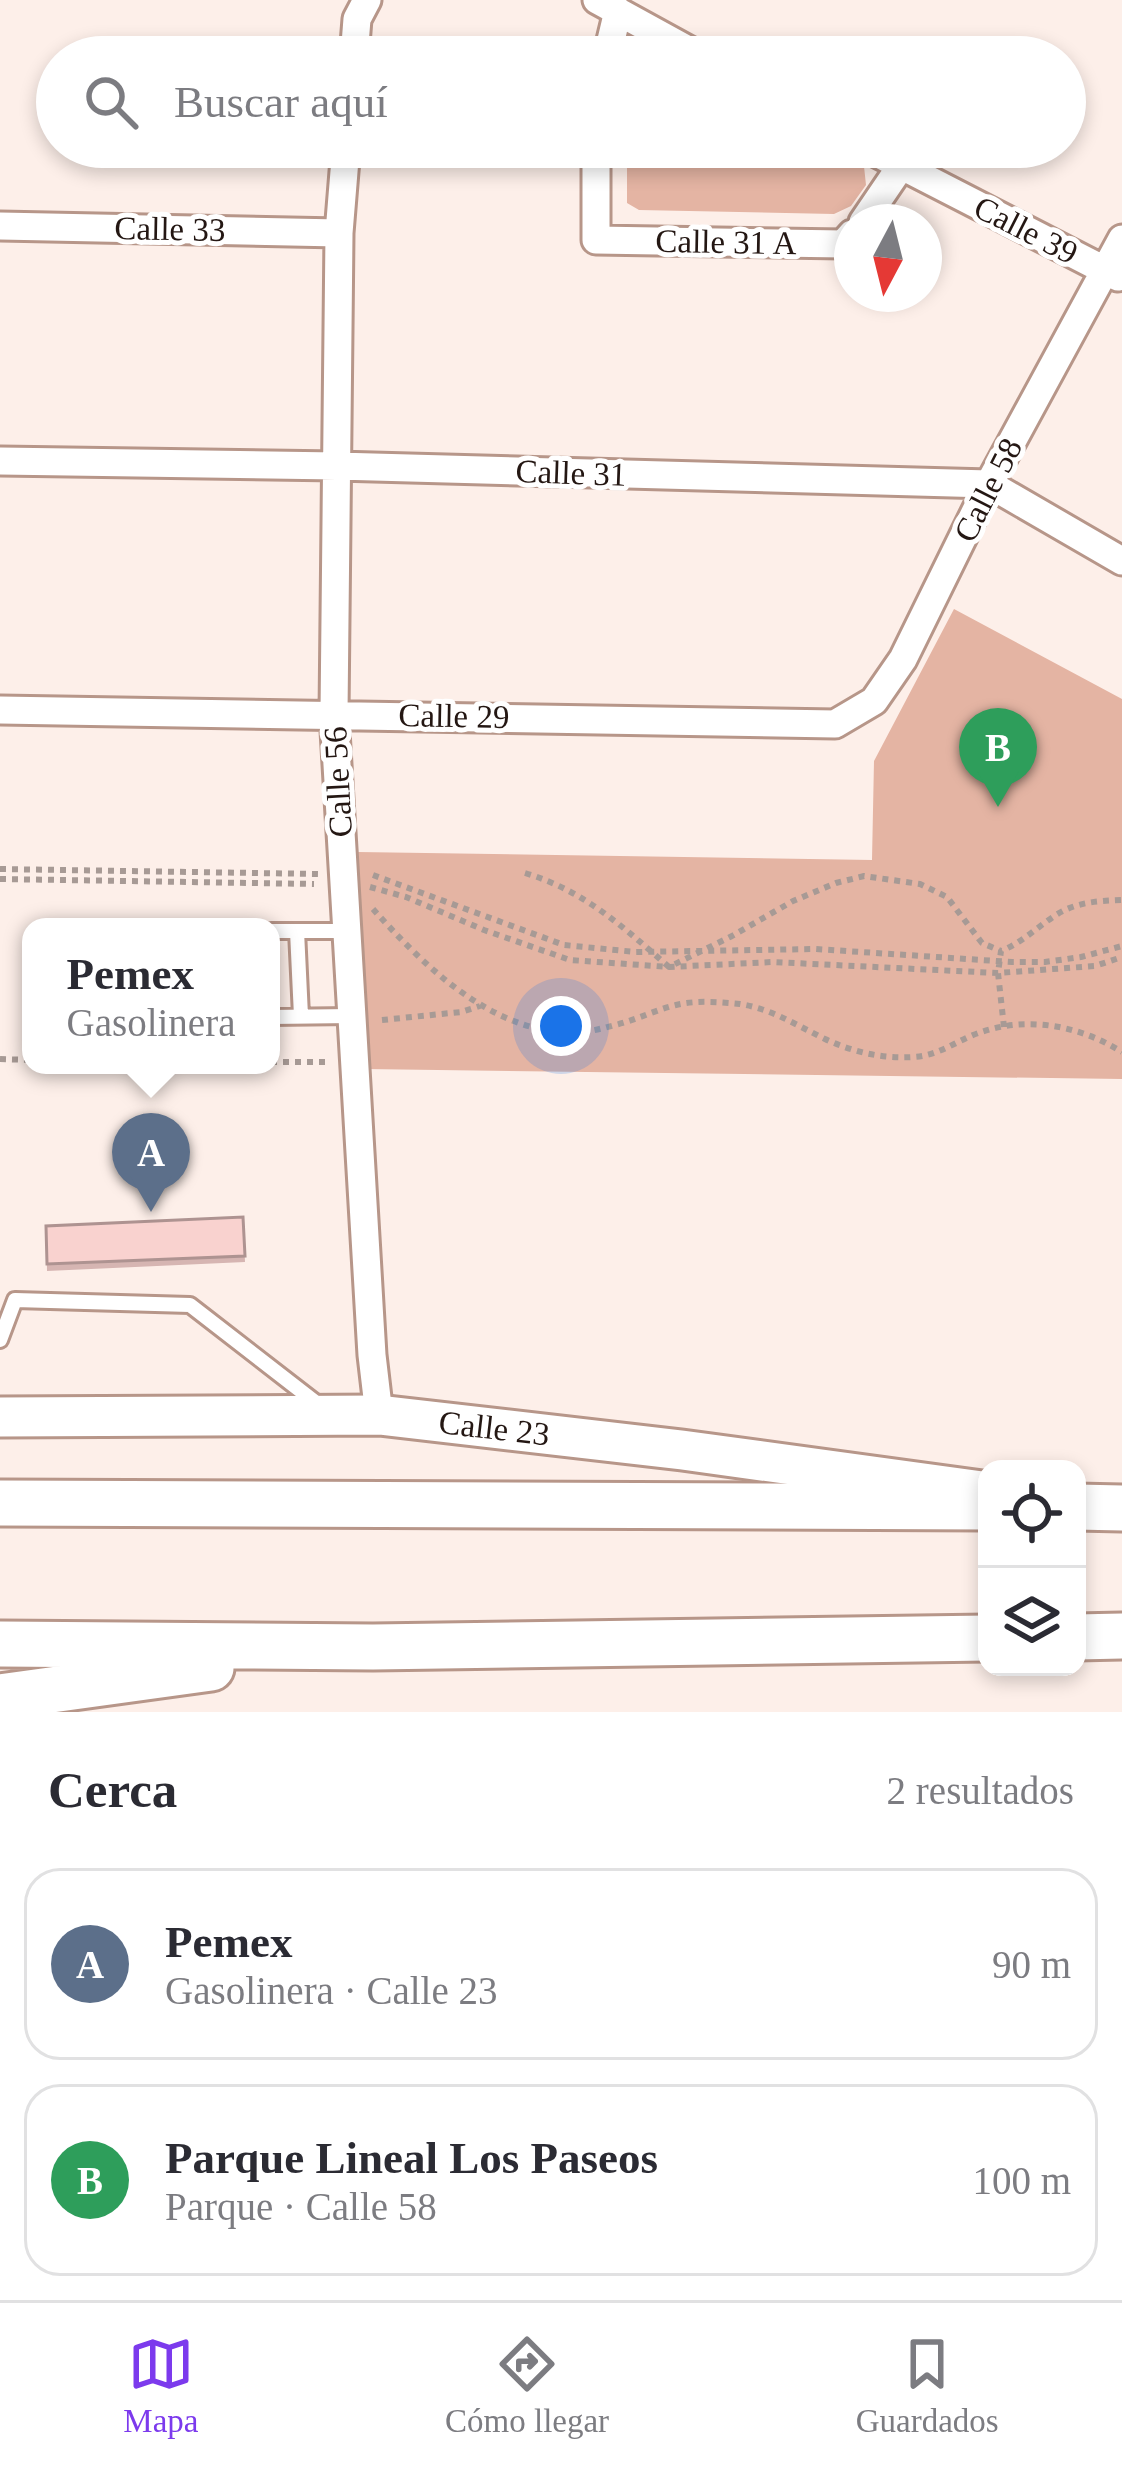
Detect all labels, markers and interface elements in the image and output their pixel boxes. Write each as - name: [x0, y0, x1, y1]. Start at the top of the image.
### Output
- search box: [36, 36, 1086, 168]
- icon: search: [78, 69, 144, 135]
- text: Buscar aquí: [174, 77, 388, 127]
- street label: Calle 39: [968, 189, 1084, 271]
- north arrow: [834, 204, 942, 312]
- street label: Calle 33: [114, 210, 226, 248]
- street label: Calle 31 A: [655, 223, 797, 261]
- street label: Calle 58: [947, 432, 1029, 548]
- street label: Calle 31: [515, 453, 627, 493]
- street label: Calle 29: [398, 697, 510, 735]
- pin: B: [959, 708, 1037, 807]
- street label: Calle 56: [317, 726, 359, 838]
- popup: [22, 918, 280, 1074]
- text: Pemex: [67, 949, 194, 999]
- your location: [531, 996, 591, 1056]
- text: Gasolinera: [67, 1001, 235, 1044]
- pin: A: [112, 1113, 190, 1212]
- street label: Calle 23: [437, 1404, 551, 1453]
- map controls: [978, 1460, 1086, 1676]
- button: locate: [978, 1460, 1086, 1568]
- button: layers: [978, 1568, 1086, 1676]
- text: Cerca: [48, 1762, 177, 1818]
- text: 2 resultados: [887, 1769, 1074, 1812]
- text: Pemex: [165, 1917, 292, 1967]
- text: A: [76, 1943, 104, 1986]
- text: 90 m: [992, 1943, 1071, 1986]
- text: Gasolinera · Calle 23: [165, 1969, 497, 2012]
- text: Parque Lineal Los Paseos: [165, 2133, 658, 2183]
- text: B: [77, 2159, 103, 2202]
- text: 100 m: [972, 2159, 1071, 2202]
- text: Parque · Calle 58: [165, 2185, 437, 2228]
- tab: Mapa: [123, 2331, 198, 2440]
- tab: Cómo llegar: [445, 2331, 609, 2440]
- tab: Guardados: [856, 2331, 999, 2440]

